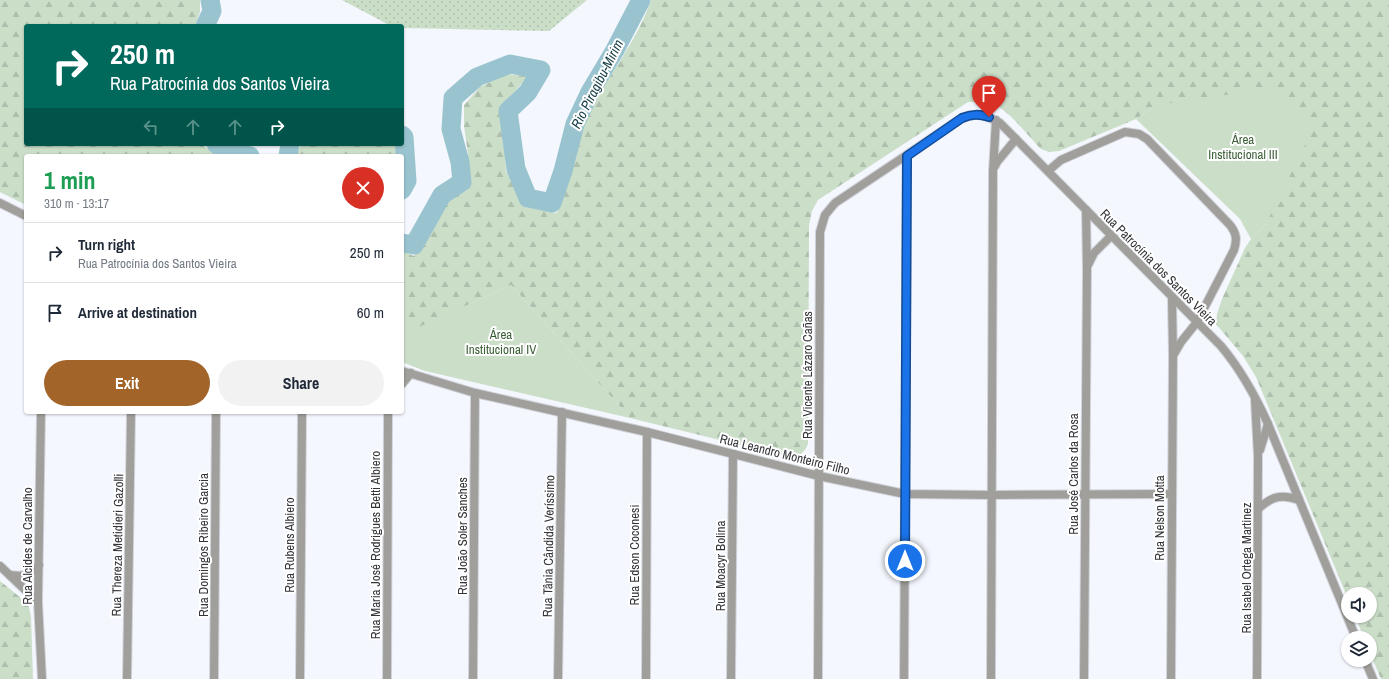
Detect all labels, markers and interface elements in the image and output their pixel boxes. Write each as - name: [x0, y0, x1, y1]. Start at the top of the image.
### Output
- text: 250 m: [110, 35, 175, 73]
- water label: Rio Piragibu-Mirim: [567, 36, 627, 132]
- icon: right: [44, 40, 96, 92]
- text: Rua Patrocínia dos Santos Vieira: [110, 71, 330, 96]
- pin: [972, 76, 1006, 117]
- icon: arrive: [978, 82, 1000, 104]
- icon: left: [140, 116, 162, 138]
- icon: ahead: [182, 116, 204, 138]
- icon: ahead: [224, 116, 246, 138]
- icon: right: [266, 116, 288, 138]
- park label: Área Institucional III: [1208, 131, 1278, 163]
- text: 1 min: [44, 164, 95, 196]
- button: close: [342, 167, 384, 209]
- text: 310 m · 13:17: [44, 195, 109, 212]
- street label: Rua Patrocínia dos Santos Vieira: [1097, 205, 1221, 330]
- text: Turn right: [78, 234, 135, 255]
- icon: right: [44, 242, 66, 264]
- text: 250 m: [350, 242, 384, 263]
- text: Rua Patrocínia dos Santos Vieira: [78, 255, 237, 272]
- icon: arrive: [44, 302, 66, 324]
- text: Arrive at destination: [78, 302, 197, 323]
- text: 60 m: [357, 302, 384, 323]
- street label: Rua Vicente Lázaro Cañas: [799, 311, 816, 439]
- park label: Área Institucional IV: [466, 326, 536, 358]
- button: Exit: [44, 360, 210, 406]
- button: Share: [218, 360, 384, 406]
- street label: Rua José Carlos da Rosa: [1065, 413, 1082, 535]
- street label: Rua Leandro Monteiro Filho: [718, 430, 852, 479]
- street label: Rua Maria José Rodrigues Betti Albiero: [367, 451, 384, 639]
- street label: Rua Domingos Ribeiro Garcia: [195, 473, 212, 617]
- street label: Rua Thereza Metidieri Gazolli: [108, 474, 127, 616]
- street label: Rua Tânia Cândida Veríssimo: [539, 475, 558, 617]
- street label: Rua Nelson Motta: [1151, 475, 1168, 561]
- street label: Rua João Soler Sanches: [454, 477, 471, 595]
- street label: Rua Alcides de Carvalho: [19, 487, 36, 605]
- street label: Rua Rubens Albiero: [281, 497, 298, 593]
- street label: Rua Isabel Ortega Martinez: [1238, 503, 1255, 633]
- street label: Rua Edson Coconesi: [626, 505, 643, 605]
- street label: Rua Moacyr Bolina: [712, 521, 729, 611]
- position arrow: [884, 540, 926, 582]
- map controls: [1341, 587, 1377, 667]
- button: sound: [1341, 587, 1377, 623]
- button: layers: [1341, 631, 1377, 667]

